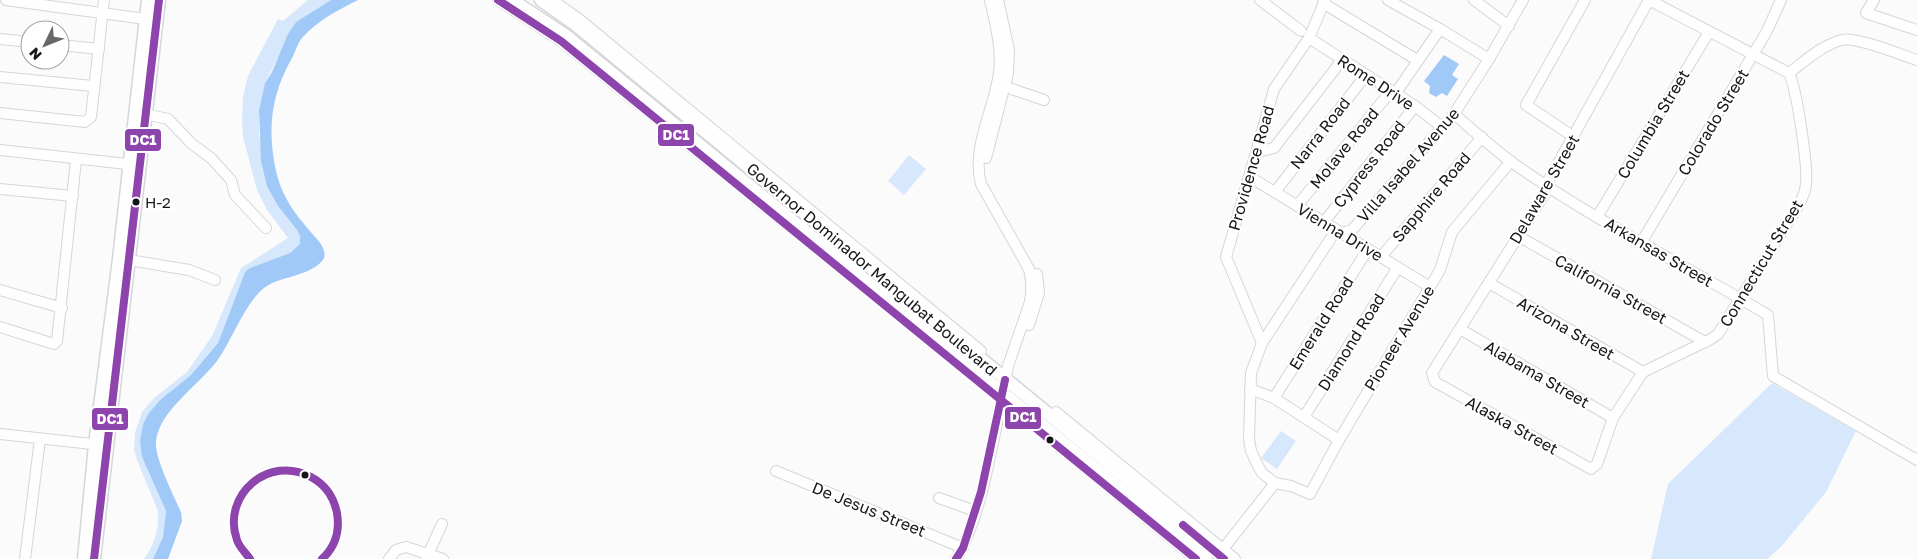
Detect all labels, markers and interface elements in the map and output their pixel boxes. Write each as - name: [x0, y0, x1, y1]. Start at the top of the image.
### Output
- north arrow: [20, 20, 70, 70]
- text: N: [25, 45, 45, 64]
- street label: Rome Drive: [1334, 50, 1418, 114]
- street label: Colorado Street: [1673, 65, 1753, 179]
- street label: Columbia Street: [1613, 66, 1693, 182]
- street label: Narra Road: [1286, 93, 1354, 173]
- street label: Providence Road: [1224, 103, 1278, 233]
- street label: Molave Road: [1305, 103, 1383, 193]
- street label: Villa Isabel Avenue: [1353, 104, 1463, 226]
- street label: Cypress Road: [1329, 116, 1409, 212]
- line badge: DC1: [657, 123, 695, 147]
- text: DC1: [662, 126, 690, 143]
- line badge: DC1: [124, 128, 162, 152]
- text: DC1: [129, 131, 157, 148]
- street label: Delaware Street: [1505, 131, 1583, 247]
- street label: Sapphire Road: [1387, 148, 1475, 246]
- street label: Governor Dominador Mangubat Boulevard: [743, 158, 1001, 380]
- place label: H-2: [145, 193, 171, 211]
- street label: Connecticut Street: [1715, 196, 1807, 330]
- marker: H-2: [131, 197, 141, 207]
- street label: Vienna Drive: [1293, 199, 1387, 265]
- street label: Arkansas Street: [1601, 213, 1717, 291]
- street label: California Street: [1551, 250, 1671, 328]
- street label: Emerald Road: [1284, 273, 1358, 373]
- street label: Pioneer Avenue: [1360, 282, 1438, 394]
- street label: Diamond Road: [1313, 290, 1389, 394]
- street label: Arizona Street: [1514, 292, 1618, 364]
- street label: Alabama Street: [1481, 336, 1593, 412]
- street label: Alaska Street: [1462, 391, 1562, 459]
- line badge: DC1: [1004, 406, 1042, 430]
- line badge: DC1: [91, 407, 129, 431]
- text: DC1: [1009, 408, 1037, 425]
- text: DC1: [96, 410, 124, 427]
- unlabelled marker: [1045, 435, 1055, 445]
- unlabelled marker: [300, 470, 310, 480]
- street label: De Jesus Street: [809, 477, 929, 541]

